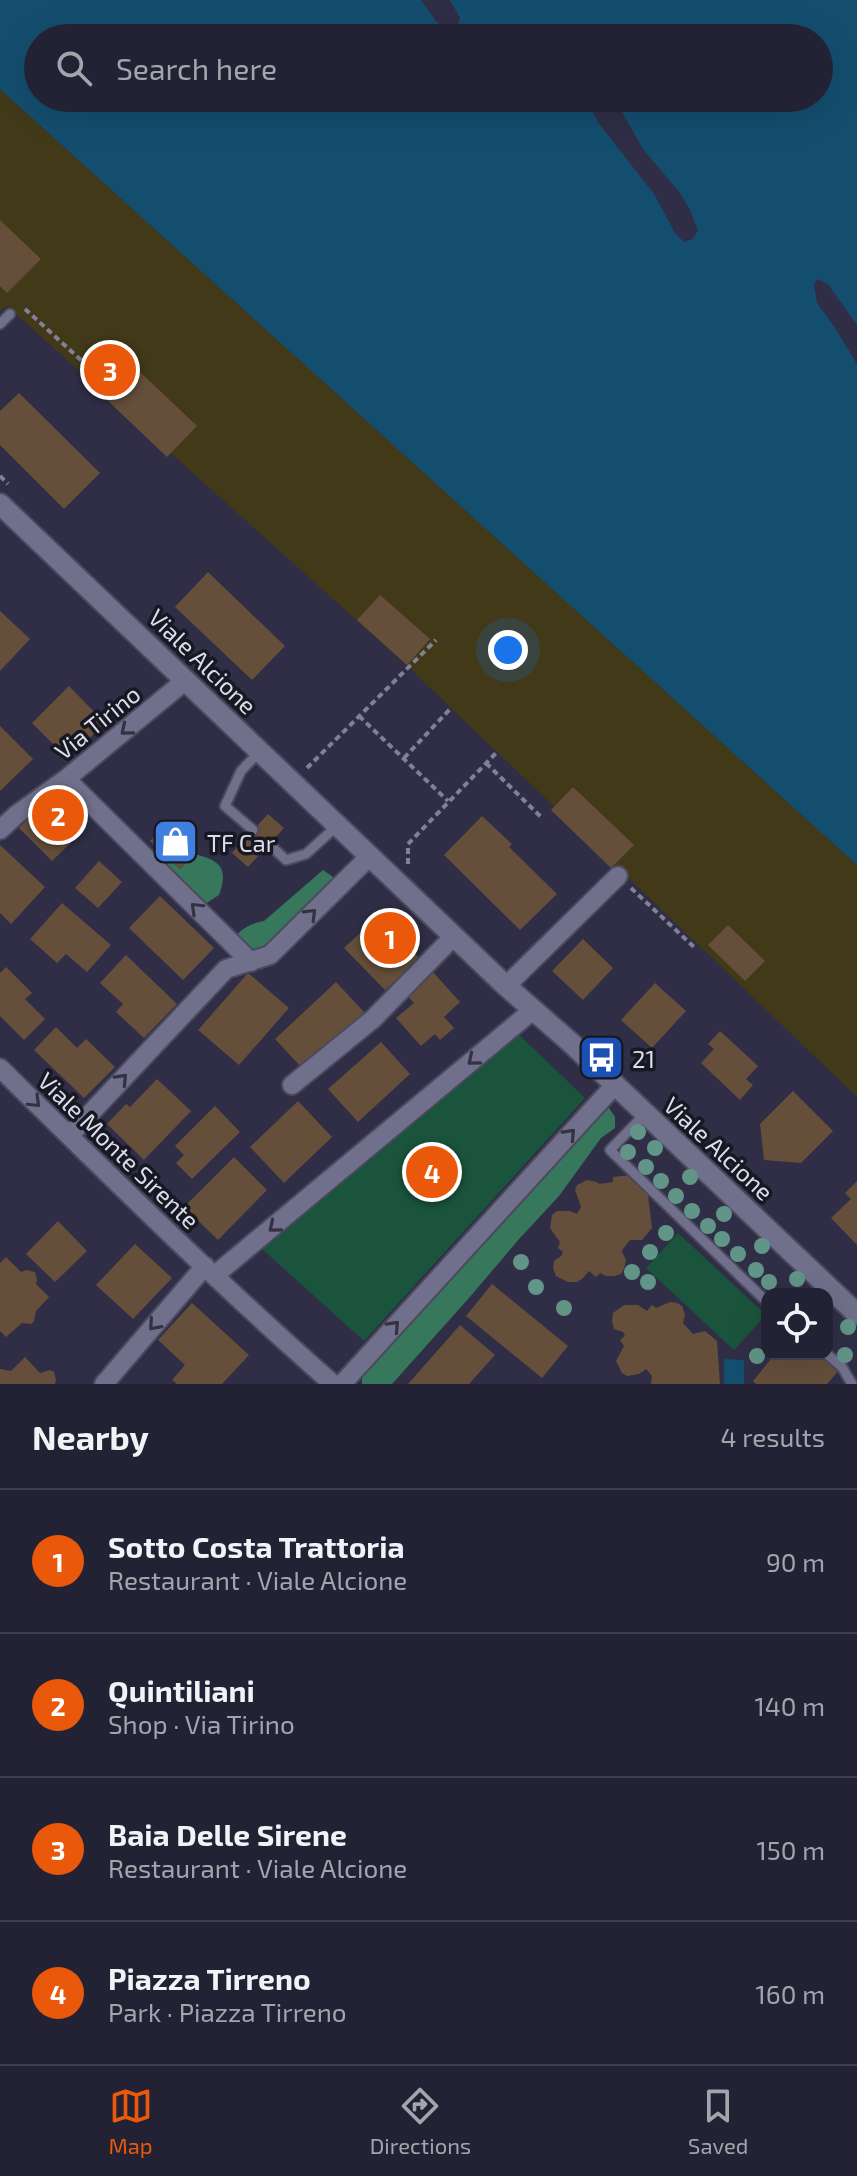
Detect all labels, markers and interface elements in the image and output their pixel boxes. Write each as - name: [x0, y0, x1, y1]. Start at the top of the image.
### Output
- search box: [24, 24, 833, 112]
- icon: search: [52, 46, 96, 90]
- text: Search here: [116, 50, 277, 86]
- pin: 3: [84, 340, 136, 400]
- street label: Viale Alcione: [143, 602, 263, 720]
- your location: [488, 630, 528, 670]
- street label: Via Tirino: [48, 679, 146, 765]
- one-way arrow: [121, 720, 135, 735]
- pin: 2: [32, 785, 84, 845]
- shop icon: TF Car: [152, 818, 200, 866]
- place label: TF Car: [207, 828, 276, 857]
- one-way arrow: [190, 903, 205, 917]
- pin: 1: [364, 908, 416, 968]
- one-way arrow: [302, 909, 316, 923]
- bus stop icon: 21: [577, 1034, 625, 1082]
- place label: 21: [632, 1044, 655, 1073]
- one-way arrow: [468, 1050, 482, 1065]
- street label: Viale Monte Sirente: [32, 1066, 206, 1234]
- one-way arrow: [113, 1074, 128, 1088]
- street label: Viale Alcione: [658, 1090, 780, 1206]
- one-way arrow: [26, 1093, 40, 1107]
- one-way arrow: [560, 1129, 574, 1144]
- pin: 4: [406, 1142, 458, 1202]
- one-way arrow: [269, 1217, 283, 1232]
- map controls: [761, 1288, 833, 1360]
- button: locate: [761, 1288, 833, 1360]
- one-way arrow: [150, 1316, 164, 1331]
- one-way arrow: [384, 1320, 398, 1335]
- text: Nearby: [32, 1416, 149, 1457]
- text: 4 results: [720, 1421, 825, 1452]
- text: Sotto Costa Trattoria: [108, 1528, 405, 1564]
- text: 1: [52, 1546, 64, 1577]
- text: 90 m: [766, 1546, 825, 1577]
- text: Restaurant · Viale Alcione: [108, 1564, 407, 1595]
- text: Quintiliani: [108, 1672, 255, 1708]
- text: 2: [50, 1690, 66, 1721]
- text: 140 m: [754, 1690, 825, 1721]
- text: Shop · Via Tirino: [108, 1708, 295, 1739]
- text: Baia Delle Sirene: [108, 1816, 347, 1852]
- text: 3: [51, 1834, 65, 1865]
- text: 150 m: [756, 1834, 825, 1865]
- text: Restaurant · Viale Alcione: [108, 1852, 407, 1883]
- text: Piazza Tirreno: [108, 1960, 311, 1996]
- text: 4: [50, 1978, 66, 2009]
- text: 160 m: [756, 1978, 825, 2009]
- text: Park · Piazza Tirreno: [108, 1996, 347, 2027]
- tab: Map: [109, 2084, 153, 2158]
- tab: Directions: [370, 2084, 471, 2158]
- tab: Saved: [688, 2084, 748, 2158]

